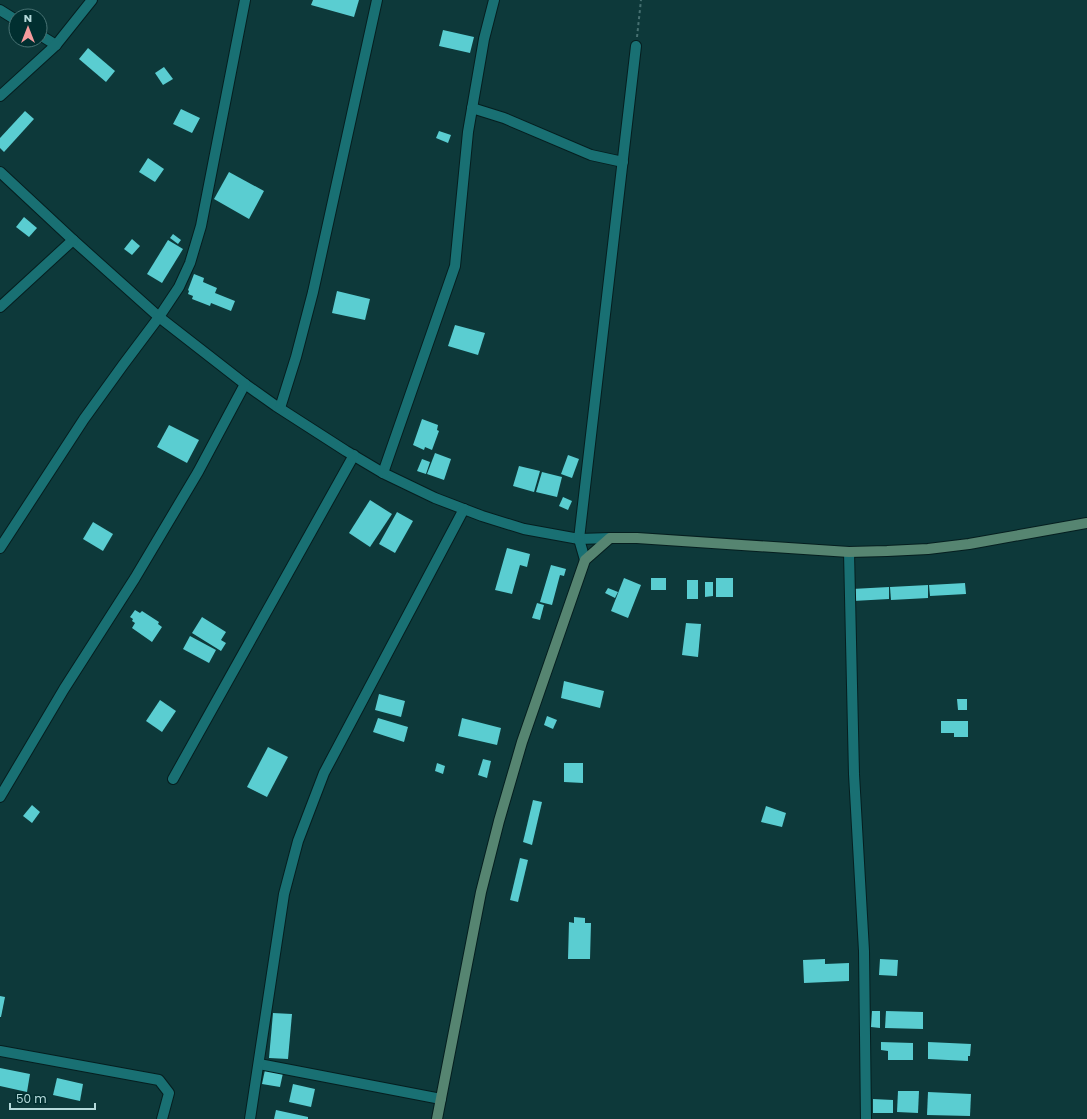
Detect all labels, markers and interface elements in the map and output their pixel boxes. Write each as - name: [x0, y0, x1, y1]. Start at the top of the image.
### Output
- north arrow: [8, 8, 48, 48]
- text: N: [24, 10, 32, 26]
- scale bar: [10, 1085, 95, 1111]
- text: 50 m: [16, 1090, 47, 1107]

